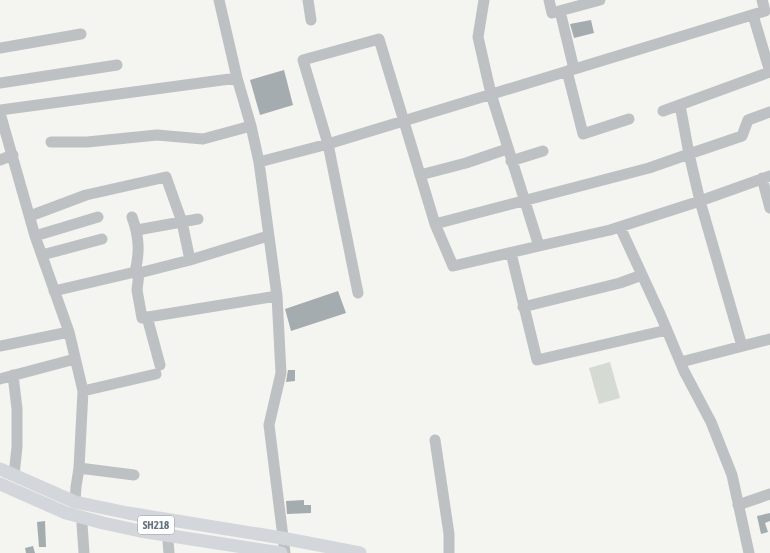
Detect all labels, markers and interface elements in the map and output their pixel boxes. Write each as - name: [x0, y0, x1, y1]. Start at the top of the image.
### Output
- road number: SH218: [138, 516, 174, 534]

